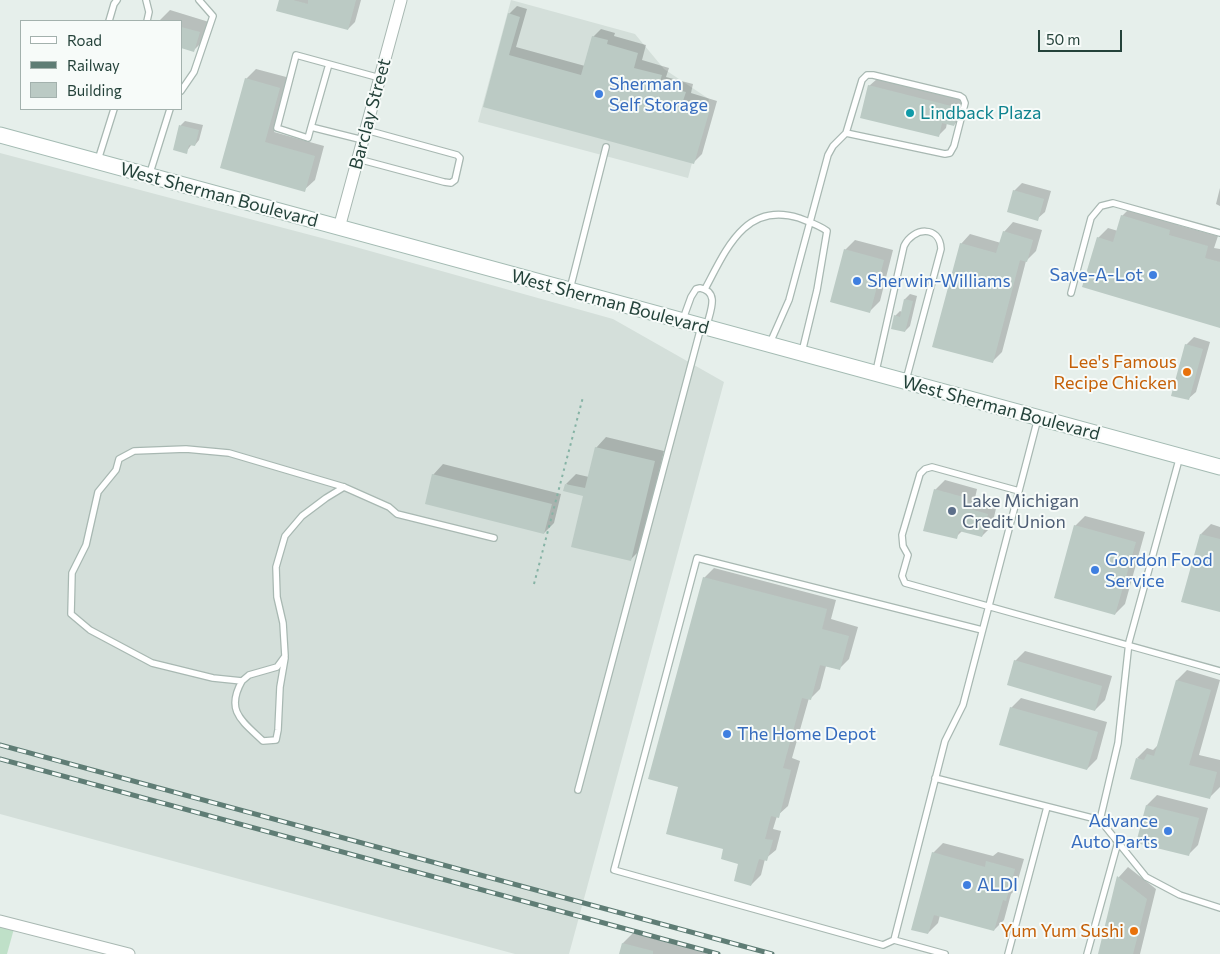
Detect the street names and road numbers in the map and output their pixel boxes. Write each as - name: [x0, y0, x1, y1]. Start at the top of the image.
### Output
- street label: Barclay Street: [345, 56, 395, 172]
- street label: West Sherman Boulevard: [118, 158, 320, 232]
- street label: West Sherman Boulevard: [509, 265, 711, 339]
- street label: West Sherman Boulevard: [900, 371, 1102, 445]

